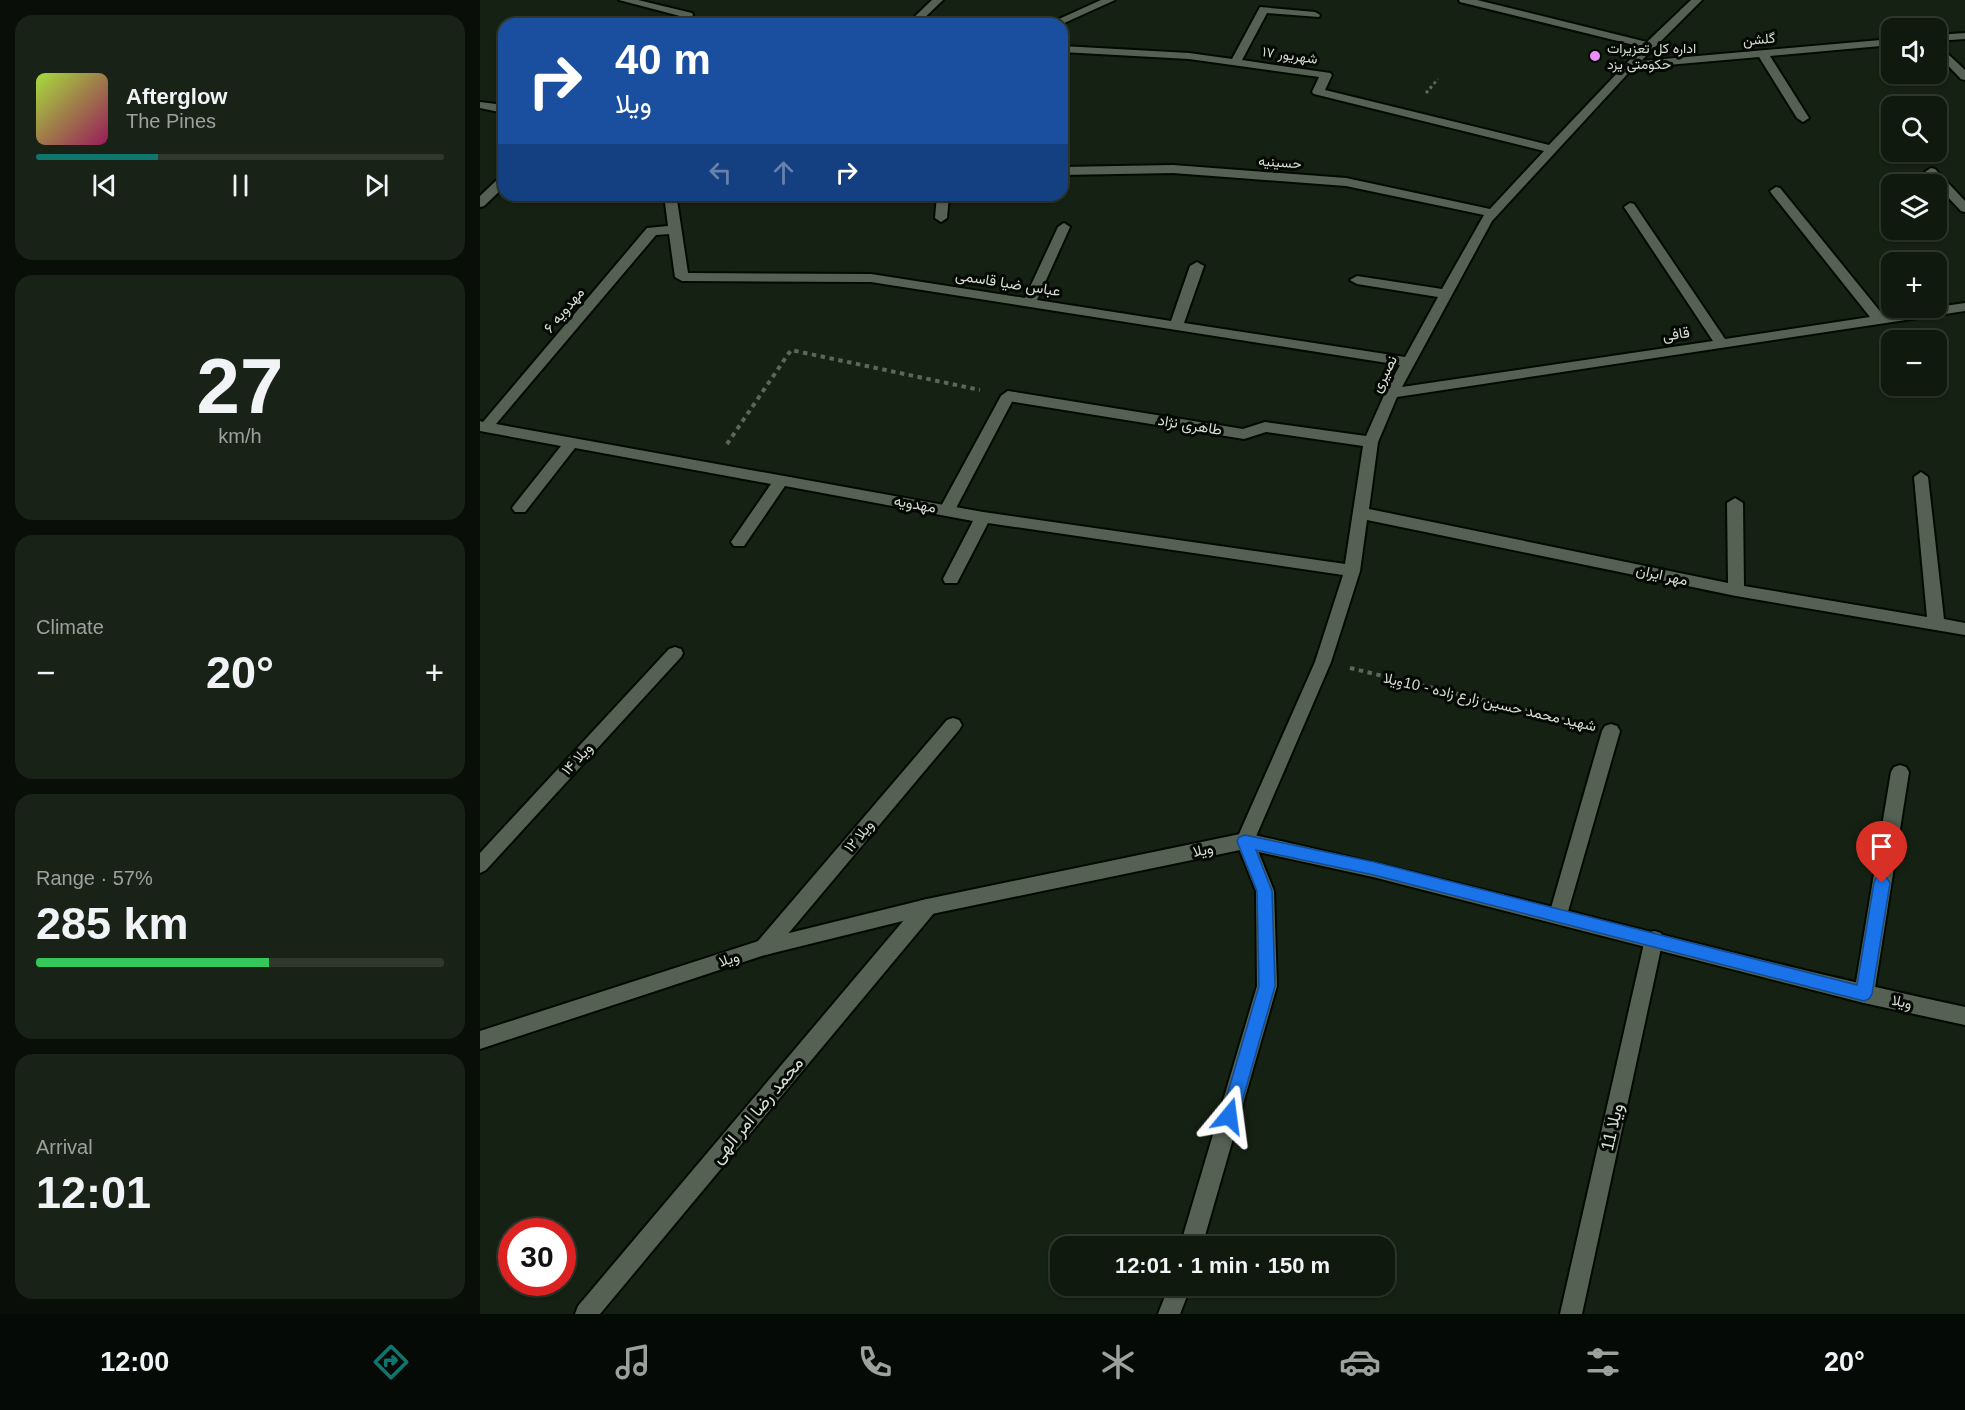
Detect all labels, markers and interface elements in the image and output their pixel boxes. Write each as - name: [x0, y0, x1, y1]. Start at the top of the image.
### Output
- map controls: [1881, 18, 1947, 396]
- button: sound: [1881, 18, 1947, 84]
- street label: گلشن: [1742, 30, 1776, 49]
- text: 40 m: [615, 36, 711, 83]
- place label: اداره کل تعزیرات حکومتی یزد: [1607, 40, 1696, 73]
- icon: right: [516, 42, 594, 120]
- street label: ۱۷ شهریور: [1261, 43, 1319, 68]
- marker: اداره کل تعزیرات حکومتی یزد: [1588, 49, 1602, 63]
- text: Afterglow: [126, 84, 227, 109]
- text: ویلا: [615, 89, 652, 119]
- button: search: [1881, 96, 1947, 162]
- text: The Pines: [126, 110, 216, 132]
- street label: حسینیه: [1258, 153, 1302, 171]
- icon: left: [704, 156, 737, 189]
- icon: ahead: [767, 156, 800, 189]
- icon: right: [830, 156, 863, 189]
- icon: previous: [88, 169, 121, 202]
- icon: pause: [224, 169, 257, 202]
- icon: next: [360, 169, 393, 202]
- button: layers: [1881, 174, 1947, 240]
- button: +: [1881, 252, 1947, 318]
- street label: عباس ضیا قاسمی: [954, 266, 1062, 301]
- street label: مهدویه ۶: [540, 284, 588, 336]
- street label: قافی: [1661, 323, 1691, 346]
- button: −: [1881, 330, 1947, 396]
- text: 27: [197, 342, 283, 430]
- street label: نصیری: [1367, 352, 1402, 396]
- street label: طاهری نژاد: [1156, 411, 1224, 440]
- text: km/h: [218, 425, 262, 447]
- street label: مهدویه: [892, 491, 938, 517]
- street label: مهر ایران: [1634, 561, 1690, 589]
- text: Climate: [36, 616, 104, 638]
- text: 20°: [206, 647, 274, 698]
- text: −: [36, 654, 55, 691]
- text: +: [425, 654, 444, 691]
- street label: شهید محمد حسین زارع زاده - 10ویلا: [1381, 669, 1598, 737]
- street label: ویلا ۱۴: [558, 739, 596, 779]
- street label: ویلا ۱۲: [840, 816, 878, 856]
- pin: [1856, 821, 1907, 883]
- icon: arrive: [1865, 830, 1898, 863]
- street label: ویلا: [1191, 839, 1215, 861]
- text: Range · 57%: [36, 867, 153, 889]
- text: 285 km: [36, 898, 189, 949]
- street label: ویلا: [717, 947, 741, 971]
- street label: ویلا: [1890, 991, 1914, 1013]
- street label: محمد رضا امر الهی: [707, 1053, 808, 1168]
- position arrow: [1197, 1084, 1261, 1148]
- street label: ویلا 11: [1597, 1101, 1628, 1153]
- text: Arrival: [36, 1136, 93, 1158]
- text: 12:01: [36, 1167, 151, 1218]
- speed limit sign: 30: [498, 1218, 576, 1296]
- text: 12:01 · 1 min · 150 m: [1115, 1253, 1330, 1278]
- icon: directions: [370, 1341, 412, 1383]
- icon: music: [612, 1341, 654, 1383]
- icon: phone: [854, 1341, 896, 1383]
- icon: climate: [1097, 1341, 1139, 1383]
- icon: car: [1339, 1341, 1381, 1383]
- icon: filters: [1582, 1341, 1624, 1383]
- text: 12:00: [100, 1347, 169, 1377]
- text: 20°: [1824, 1347, 1865, 1377]

